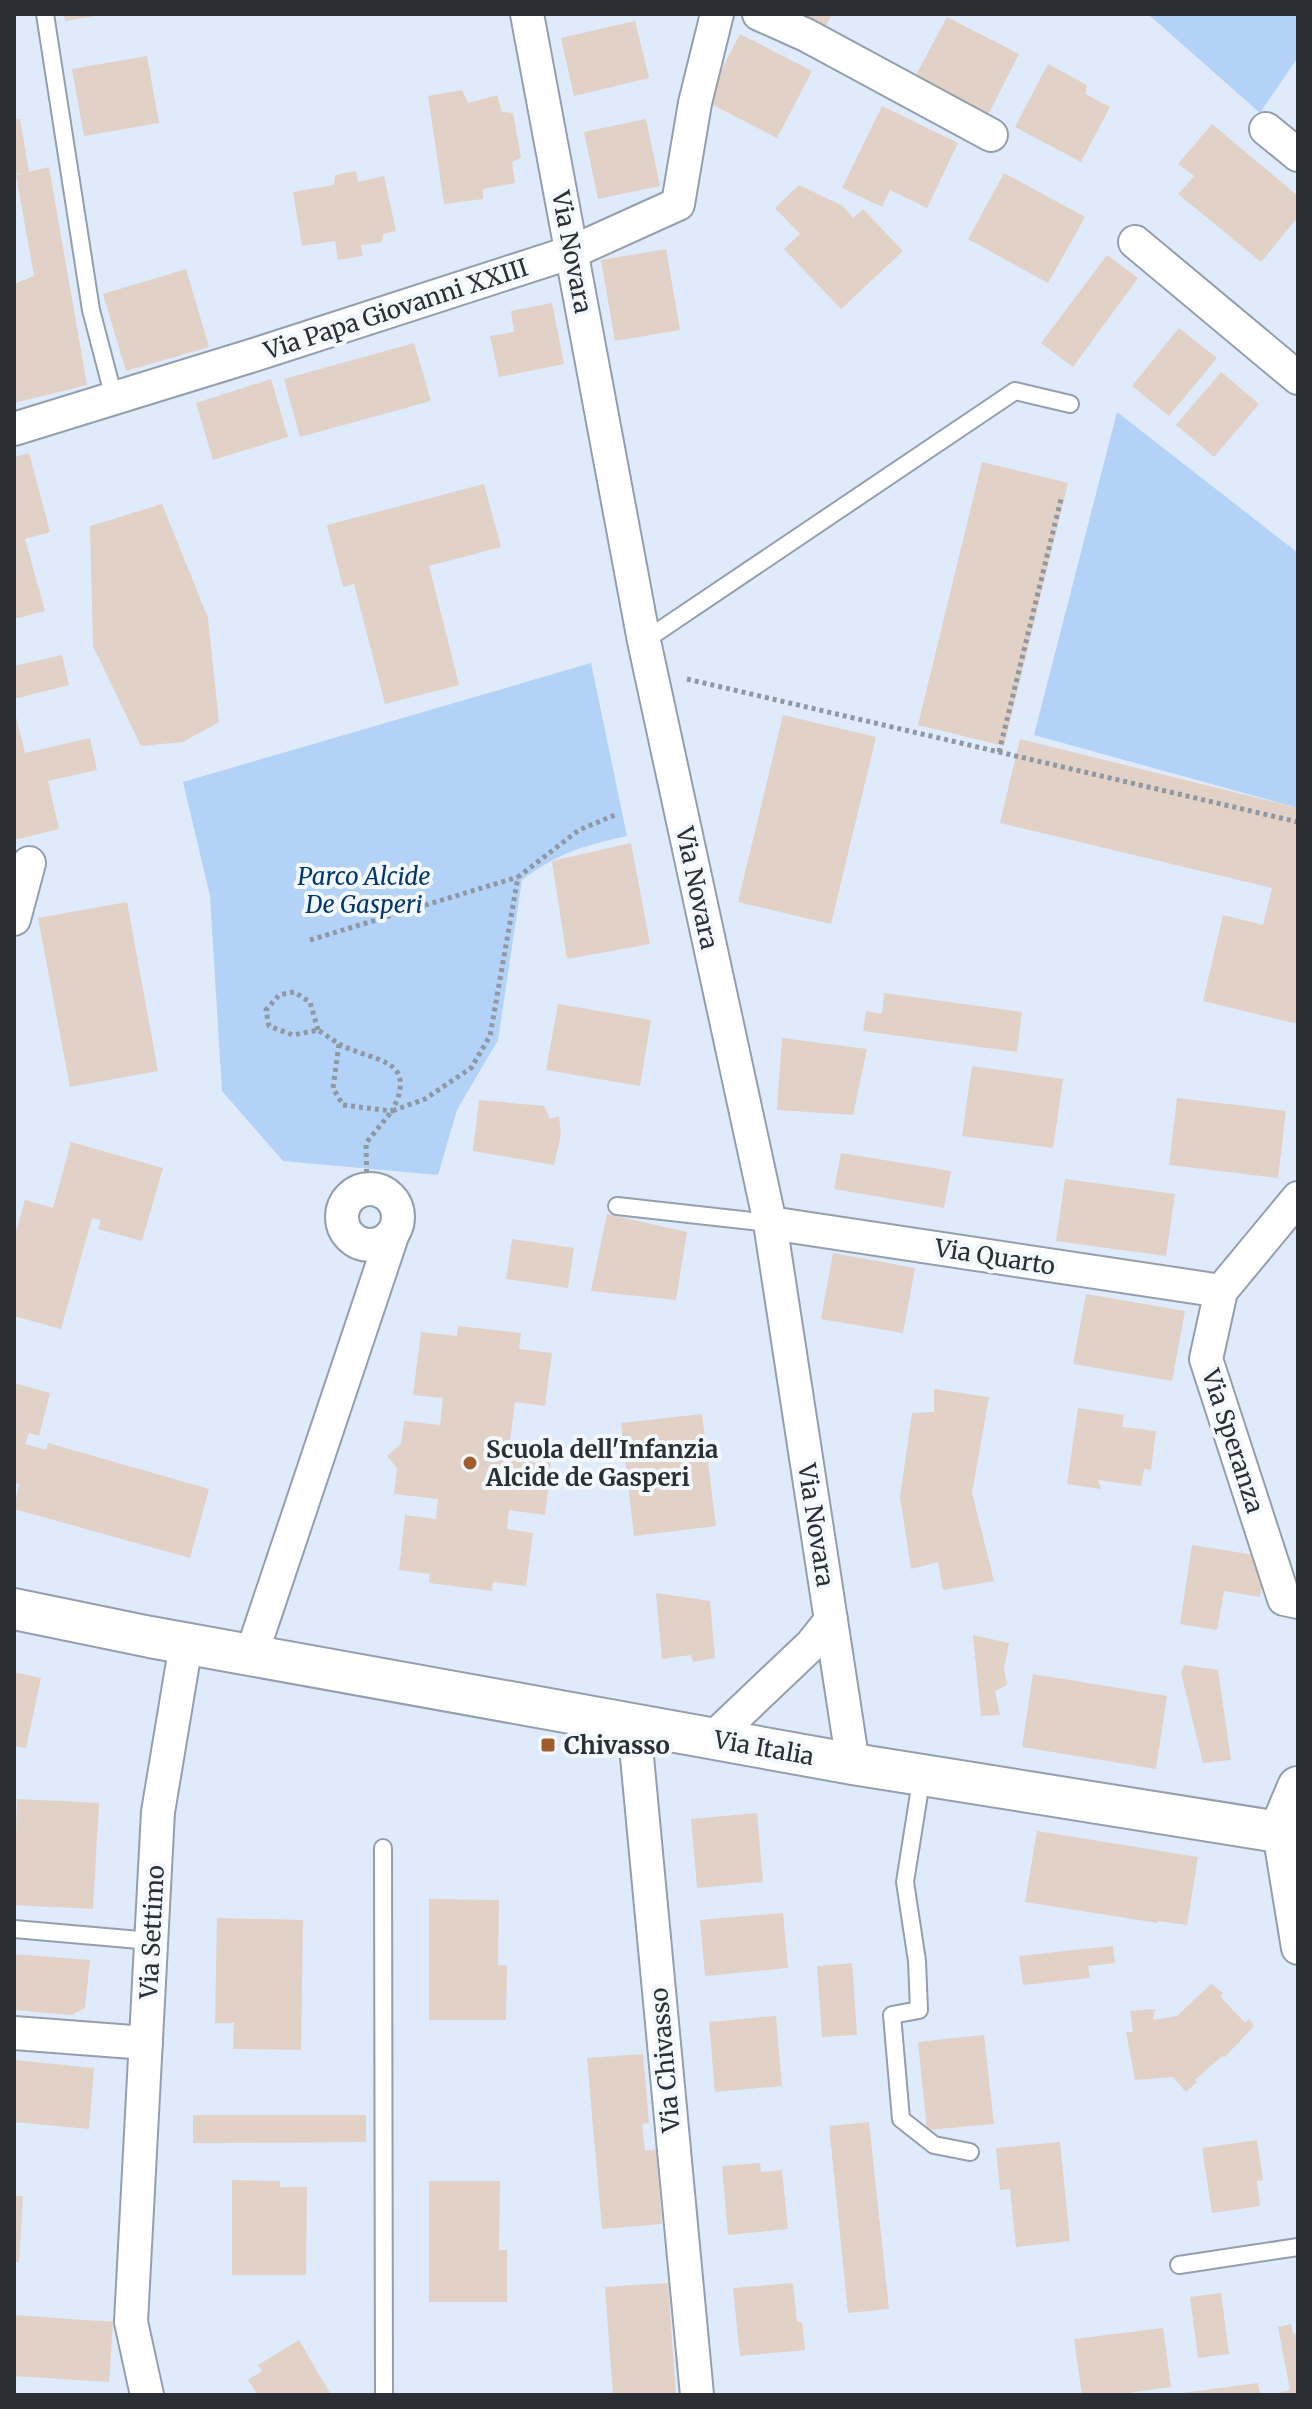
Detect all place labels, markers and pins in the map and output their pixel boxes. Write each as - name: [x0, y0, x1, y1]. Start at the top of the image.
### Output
- place label: Scuola dell'Infanzia Alcide de Gasperi: [485, 1434, 718, 1493]
- marker: Scuola dell'Infanzia Alcide de Gasperi: [461, 1454, 479, 1472]
- place label: Chivasso: [564, 1730, 670, 1761]
- marker: Chivasso: [539, 1736, 557, 1754]

